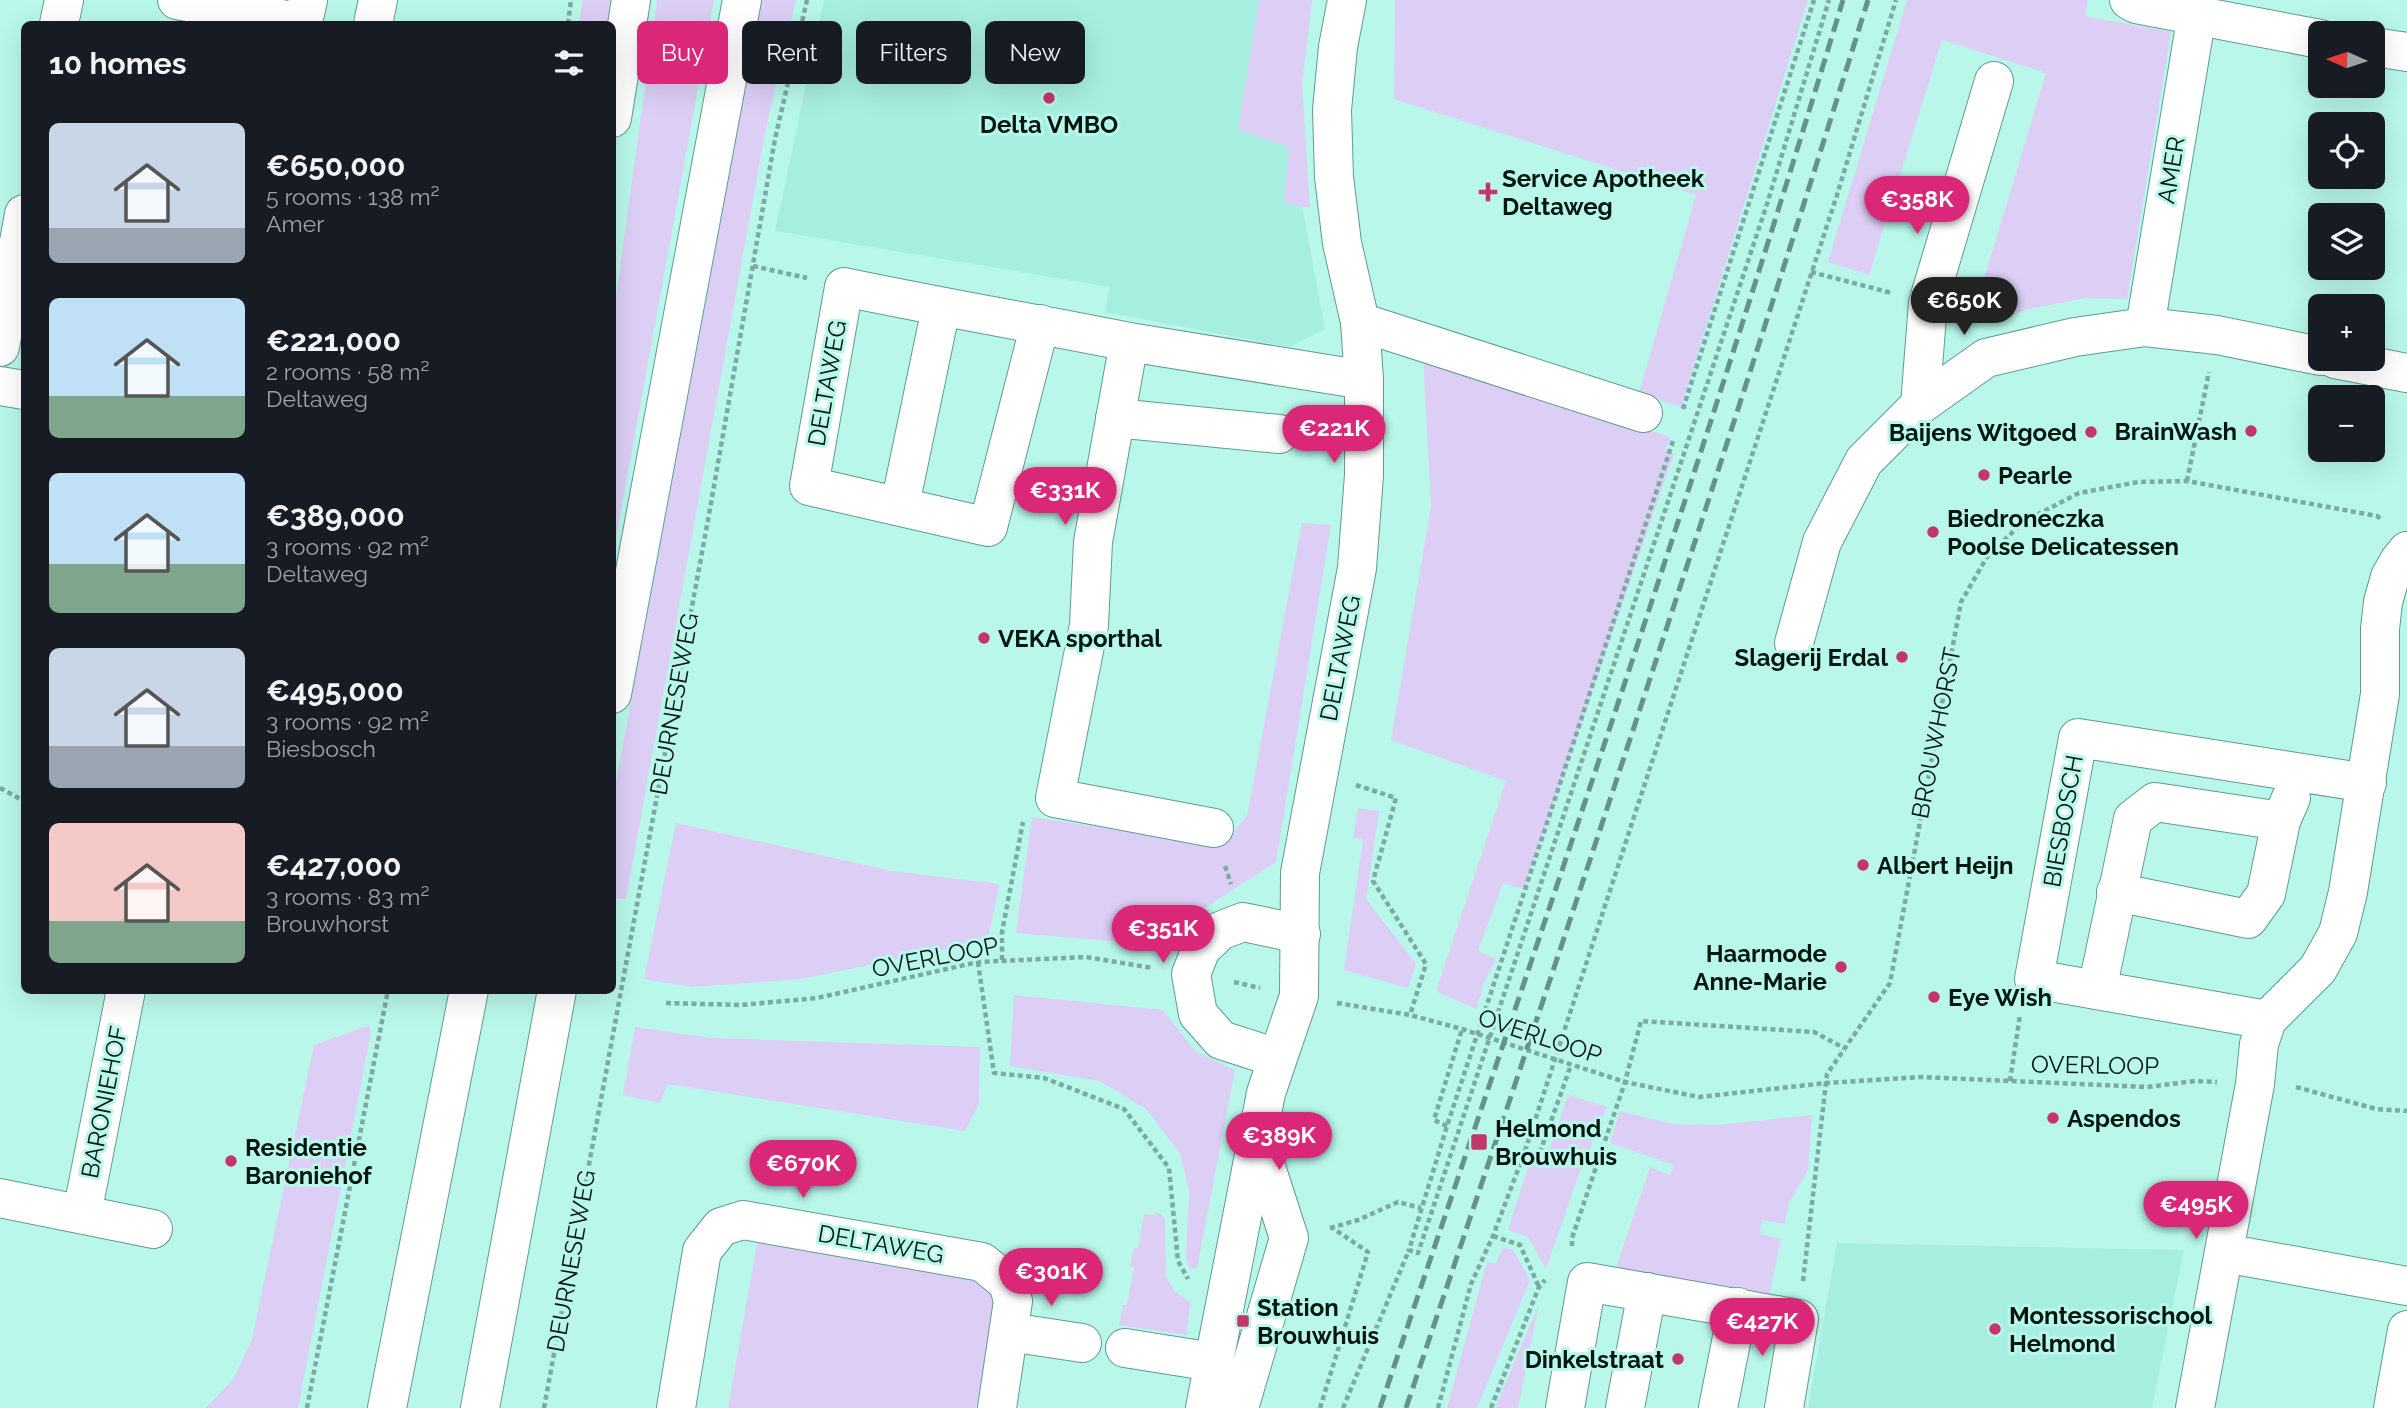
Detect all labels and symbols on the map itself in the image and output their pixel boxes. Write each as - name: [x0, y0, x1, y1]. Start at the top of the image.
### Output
- north arrow: [2308, 21, 2385, 98]
- marker: Delta VMBO: [1041, 90, 1057, 106]
- place label: Delta VMBO: [980, 110, 1118, 139]
- street label: AMER: [2151, 134, 2191, 206]
- place label: Service Apotheek Deltaweg: [1502, 164, 1705, 221]
- pin: €358K: [1868, 176, 1966, 236]
- marker: Service Apotheek Deltaweg: [1480, 184, 1496, 200]
- pin: €650K: [1915, 278, 2013, 337]
- street label: DELTAWEG: [802, 318, 852, 448]
- pin: €221K: [1285, 406, 1383, 465]
- place label: BrainWash: [2114, 417, 2237, 446]
- place label: Baijens Witgoed: [1889, 418, 2077, 447]
- marker: BrainWash: [2243, 423, 2259, 439]
- marker: Baijens Witgoed: [2083, 424, 2099, 440]
- place label: Pearle: [1998, 461, 2072, 490]
- marker: Pearle: [1976, 467, 1992, 483]
- pin: €331K: [1016, 468, 1114, 527]
- place label: Biedroneczka Poolse Delicatessen: [1947, 504, 2179, 561]
- marker: Biedroneczka Poolse Delicatessen: [1925, 524, 1941, 540]
- street label: DELTAWEG: [1314, 593, 1366, 723]
- street label: DEURNESEWEG: [644, 611, 704, 797]
- place label: VEKA sporthal: [998, 624, 1162, 653]
- marker: VEKA sporthal: [976, 630, 992, 646]
- place label: Slagerij Erdal: [1734, 643, 1888, 672]
- street label: BROUWHORST: [1905, 645, 1967, 821]
- marker: Slagerij Erdal: [1894, 649, 1910, 665]
- street label: BIESBOSCH: [2037, 753, 2089, 889]
- place label: Albert Heijn: [1877, 851, 2013, 880]
- marker: Albert Heijn: [1855, 857, 1871, 873]
- pin: €351K: [1114, 906, 1212, 965]
- street label: OVERLOOP: [869, 931, 1001, 983]
- place label: Haarmode Anne-Marie: [1693, 939, 1827, 996]
- marker: Haarmode Anne-Marie: [1833, 959, 1849, 975]
- place label: Eye Wish: [1948, 983, 2052, 1012]
- marker: Eye Wish: [1926, 989, 1942, 1005]
- street label: OVERLOOP: [1475, 1002, 1606, 1070]
- street label: BARONIEHOF: [75, 1023, 133, 1181]
- street label: OVERLOOP: [2031, 1049, 2159, 1081]
- place label: Aspendos: [2067, 1104, 2181, 1133]
- marker: Aspendos: [2045, 1110, 2061, 1126]
- pin: €389K: [1230, 1112, 1328, 1172]
- place label: Helmond Brouwhuis: [1495, 1114, 1617, 1171]
- marker: Helmond Brouwhuis: [1469, 1132, 1489, 1152]
- place label: Residentie Baroniehof: [245, 1133, 373, 1190]
- pin: €670K: [754, 1140, 852, 1200]
- marker: Residentie Baroniehof: [223, 1153, 239, 1169]
- street label: DEURNESEWEG: [541, 1168, 601, 1354]
- pin: €495K: [2147, 1182, 2245, 1241]
- street label: DELTAWEG: [816, 1219, 946, 1269]
- pin: €301K: [1002, 1248, 1100, 1308]
- place label: Station Brouwhuis: [1257, 1293, 1379, 1350]
- pin: €427K: [1713, 1298, 1811, 1358]
- place label: Montessorischool Helmond: [2009, 1301, 2213, 1358]
- marker: Station Brouwhuis: [1235, 1313, 1251, 1329]
- marker: Montessorischool Helmond: [1987, 1321, 2003, 1337]
- place label: Dinkelstraat: [1525, 1345, 1664, 1374]
- marker: Dinkelstraat: [1670, 1351, 1686, 1367]

